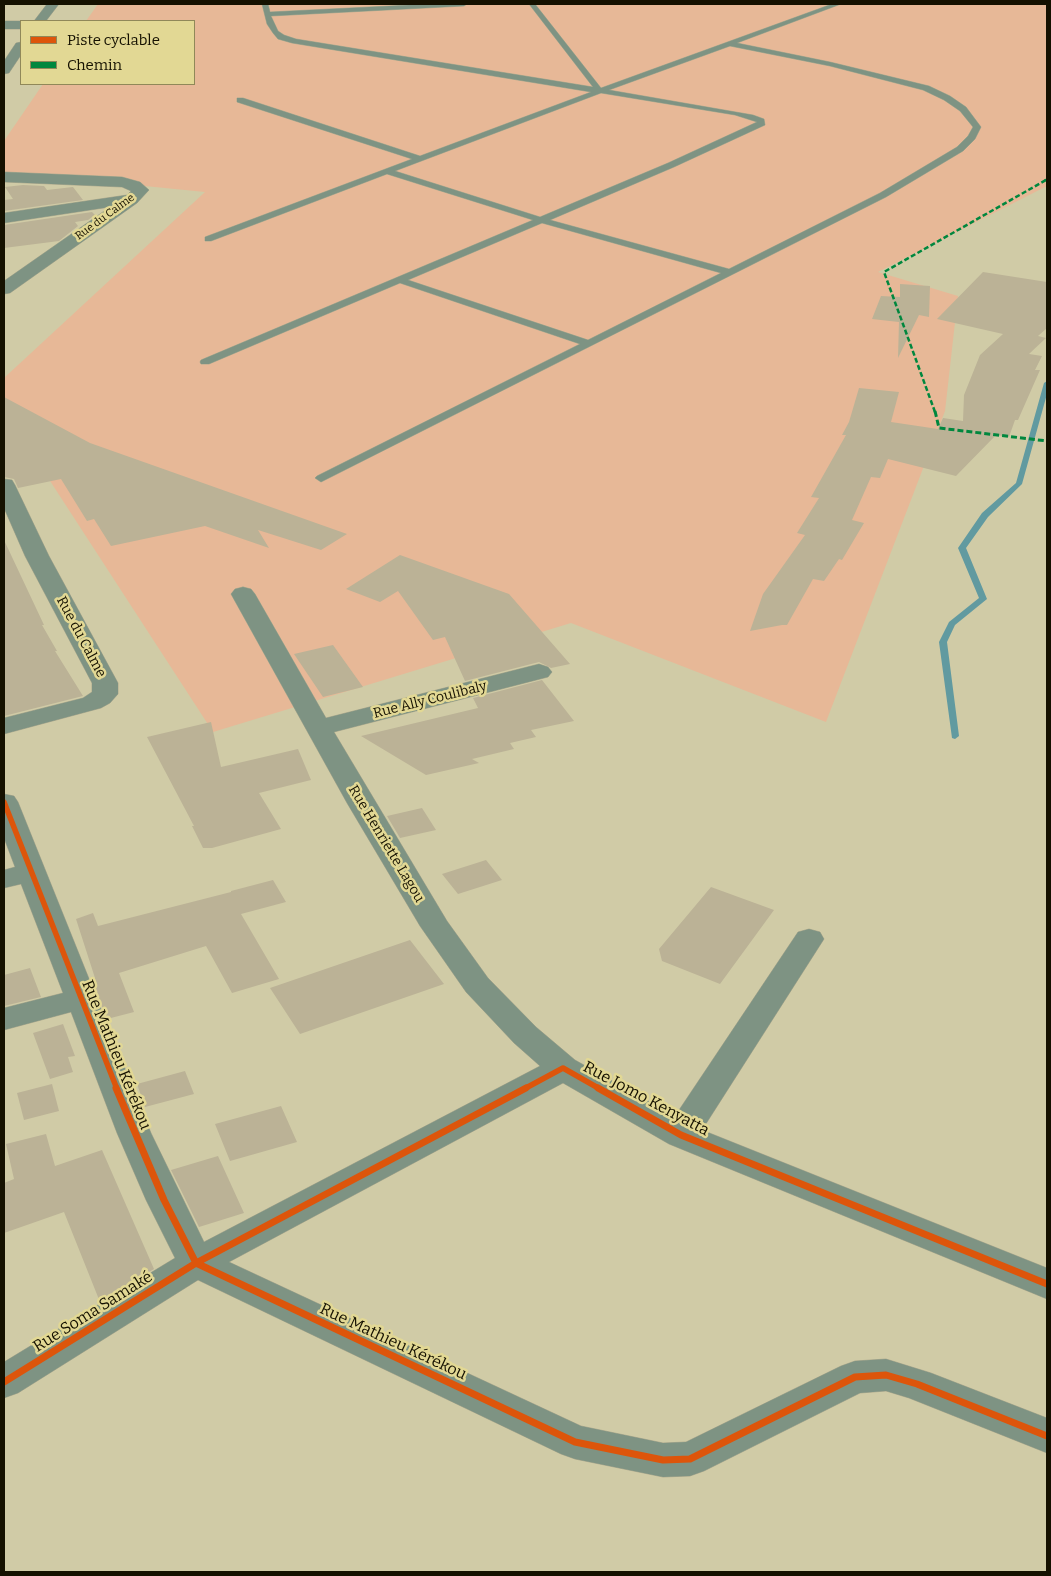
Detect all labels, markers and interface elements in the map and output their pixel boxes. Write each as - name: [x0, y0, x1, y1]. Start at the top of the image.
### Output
- legend: [20, 20, 195, 85]
- text: Piste cyclable: [67, 31, 160, 49]
- text: Chemin: [67, 56, 122, 74]
- street label: Rue du Calme: [73, 191, 137, 243]
- street label: Rue du Calme: [53, 594, 109, 680]
- street label: Rue Ally Coulibaly: [371, 678, 489, 722]
- street label: Rue Henriette Lagou: [344, 783, 428, 905]
- street label: Rue Mathieu Kérékou: [77, 977, 155, 1133]
- street label: Rue Jomo Kenyatta: [580, 1058, 712, 1140]
- street label: Rue Soma Samaké: [30, 1268, 156, 1356]
- street label: Rue Mathieu Kérékou: [317, 1300, 469, 1384]

